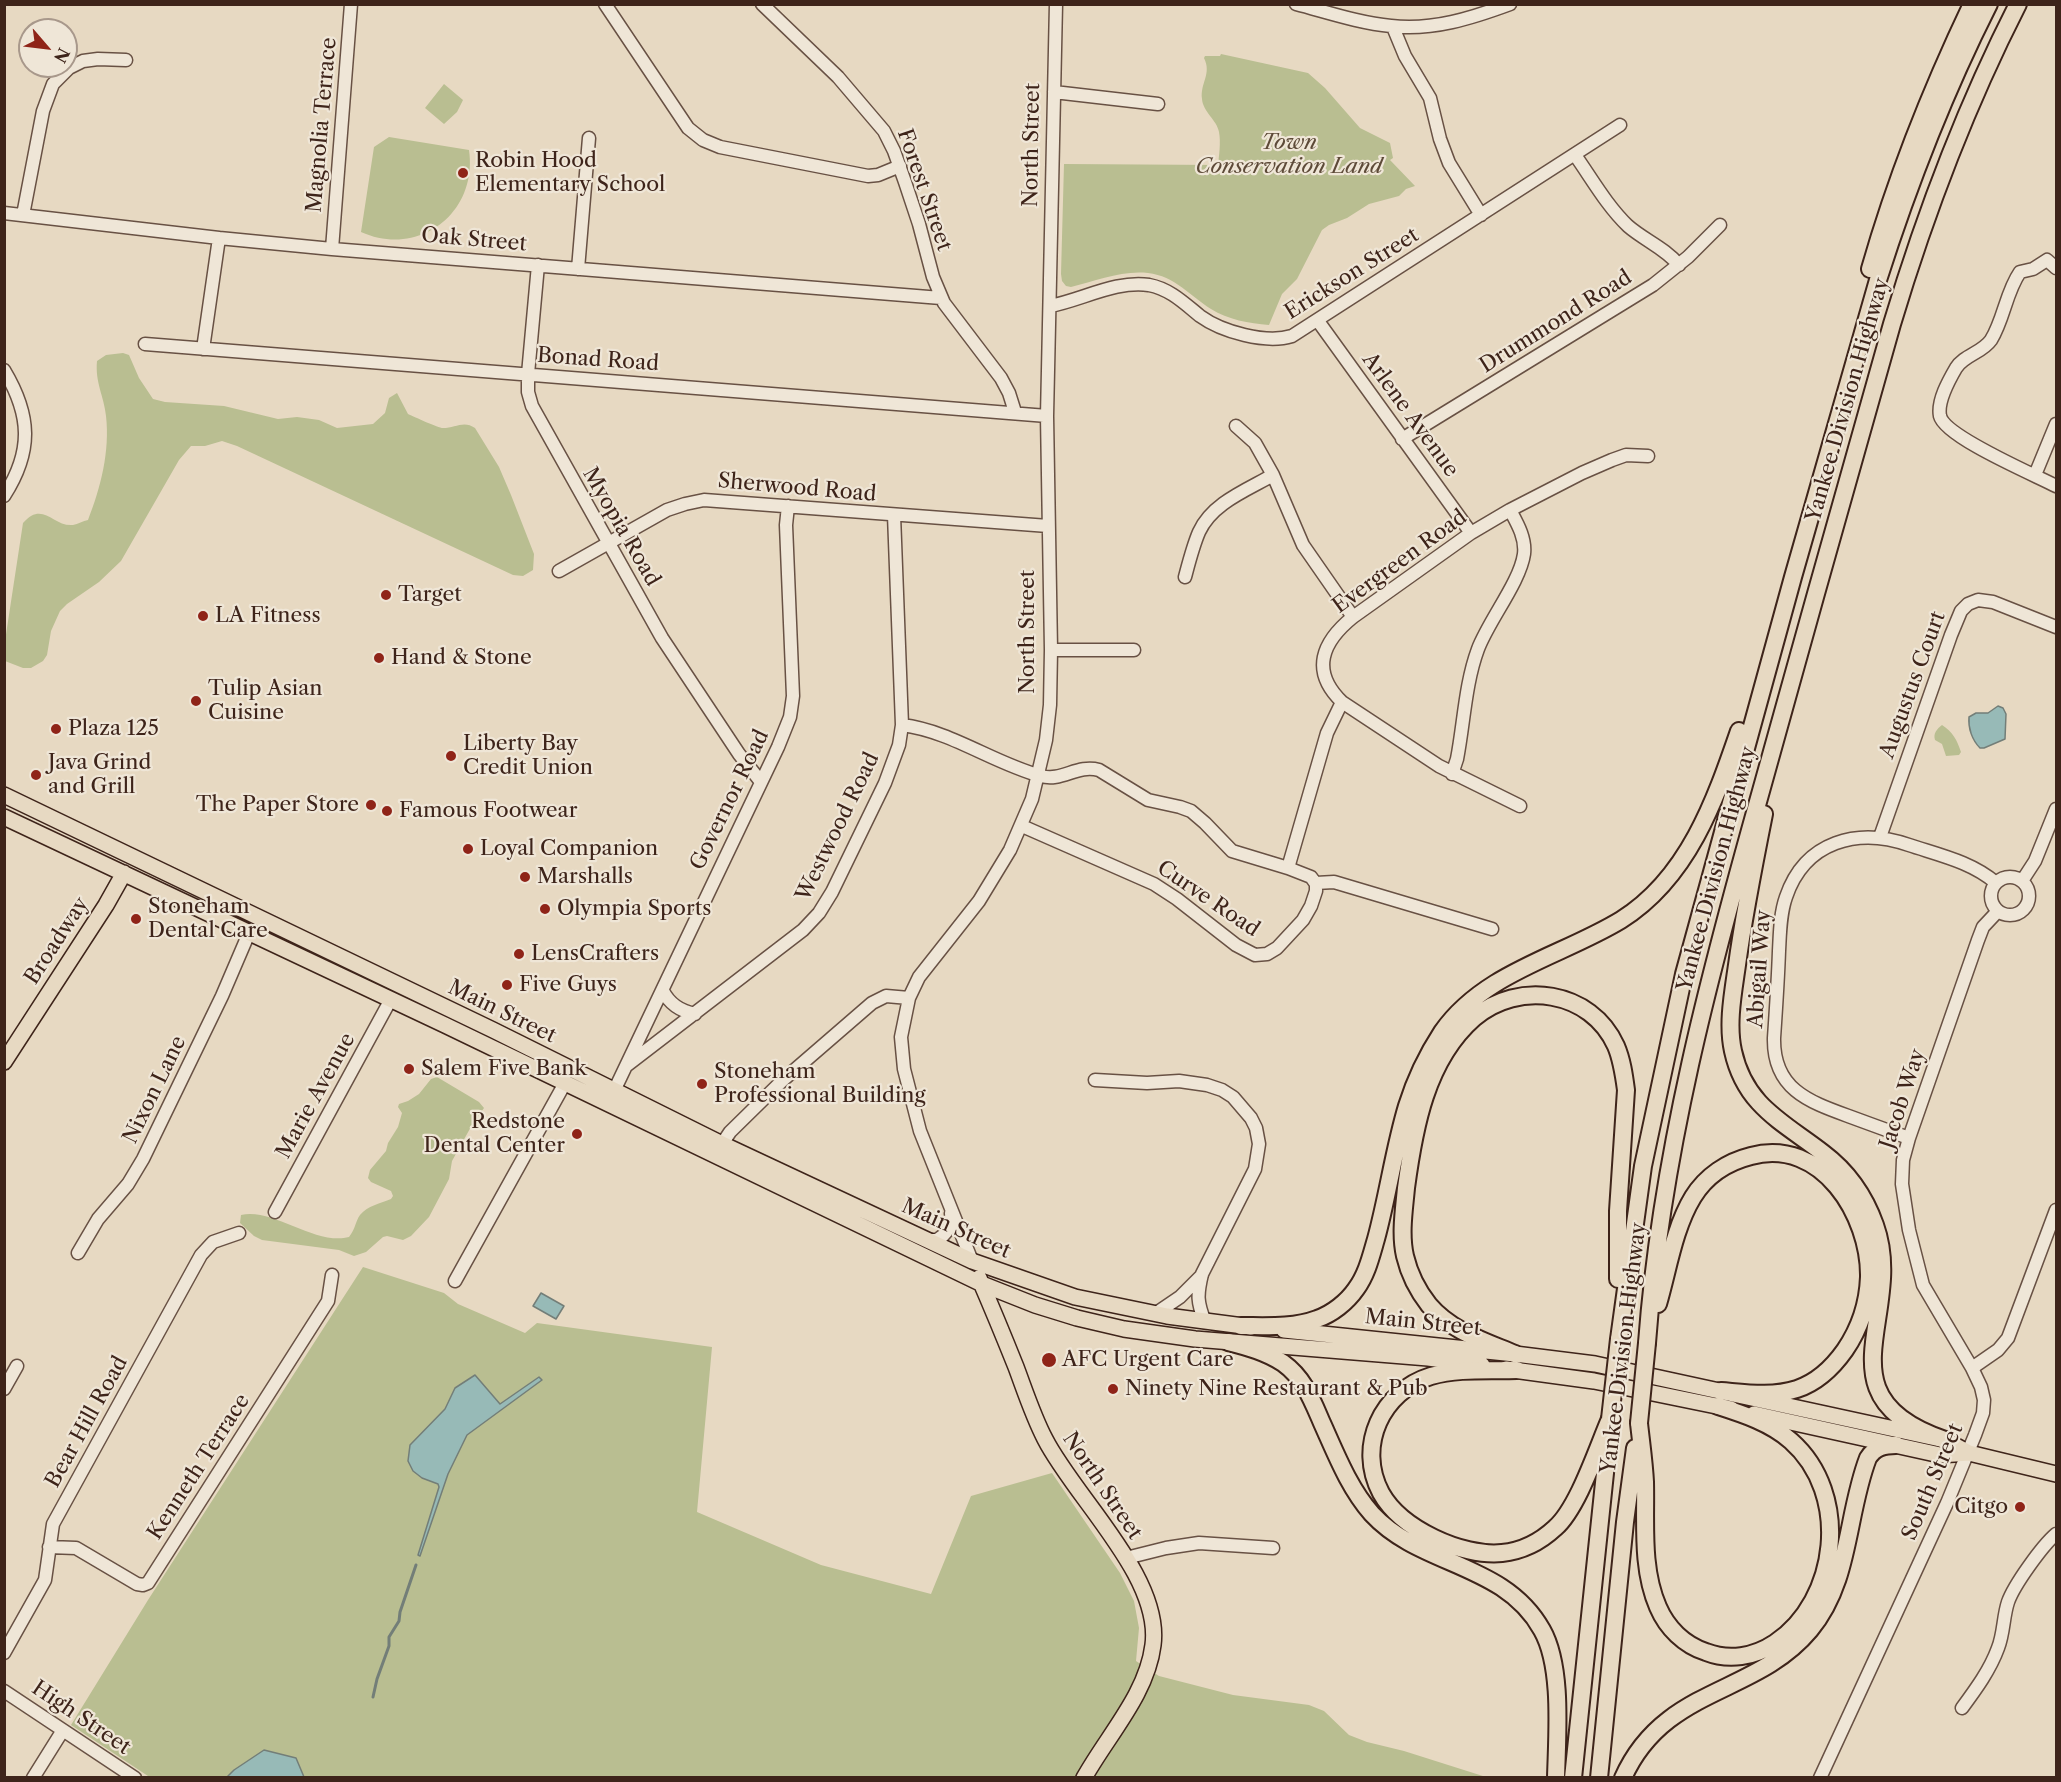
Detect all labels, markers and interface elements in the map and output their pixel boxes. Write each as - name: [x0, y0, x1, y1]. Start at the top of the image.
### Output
- north arrow: [18, 18, 78, 78]
- street label: Magnolia Terrace: [302, 37, 342, 213]
- text: N: [50, 45, 74, 66]
- street label: North Street: [1018, 83, 1046, 207]
- street label: Forest Street: [891, 126, 957, 254]
- park label: Town Conservation Land: [1195, 130, 1383, 180]
- place label: Robin Hood Elementary School: [475, 148, 665, 198]
- marker: Robin Hood Elementary School: [456, 166, 470, 180]
- street label: Oak Street: [420, 223, 528, 257]
- street label: Erickson Street: [1280, 223, 1424, 325]
- street label: Drummond Road: [1475, 265, 1637, 379]
- street label: Yankee Division Highway: [1801, 275, 1895, 525]
- street label: Bonad Road: [536, 343, 660, 377]
- street label: Arlene Avenue: [1356, 348, 1464, 482]
- street label: Myopia Road: [577, 463, 665, 591]
- street label: Sherwood Road: [717, 469, 877, 507]
- street label: Evergreen Road: [1328, 505, 1472, 619]
- street label: North Street: [1015, 570, 1041, 694]
- place label: Target: [398, 582, 462, 608]
- marker: Target: [379, 588, 393, 602]
- place label: LA Fitness: [215, 603, 321, 629]
- street label: Augustus Court: [1875, 608, 1951, 762]
- marker: LA Fitness: [196, 609, 210, 623]
- place label: Hand & Stone: [391, 645, 532, 671]
- marker: Hand & Stone: [372, 651, 386, 665]
- place label: Tulip Asian Cuisine: [208, 676, 322, 726]
- marker: Tulip Asian Cuisine: [189, 694, 203, 708]
- place label: Plaza 125: [68, 716, 159, 742]
- marker: Plaza 125: [49, 722, 63, 736]
- street label: Governor Road: [685, 726, 775, 874]
- place label: Liberty Bay Credit Union: [463, 731, 593, 781]
- street label: Yankee Division Highway: [1672, 744, 1762, 994]
- marker: Liberty Bay Credit Union: [444, 749, 458, 763]
- street label: Westwood Road: [791, 749, 885, 905]
- place label: Java Grind and Grill: [48, 750, 151, 800]
- marker: Java Grind and Grill: [29, 768, 43, 782]
- place label: The Paper Store: [196, 792, 359, 818]
- marker: The Paper Store: [364, 798, 378, 812]
- place label: Famous Footwear: [399, 798, 578, 824]
- marker: Famous Footwear: [380, 804, 394, 818]
- place label: Loyal Companion: [480, 836, 658, 862]
- marker: Loyal Companion: [461, 842, 475, 856]
- street label: Curve Road: [1152, 856, 1264, 942]
- place label: Marshalls: [537, 864, 633, 890]
- marker: Marshalls: [518, 870, 532, 884]
- street label: Broadway: [20, 893, 94, 989]
- place label: Stoneham Dental Care: [148, 894, 268, 944]
- place label: Olympia Sports: [557, 896, 711, 922]
- marker: Olympia Sports: [538, 902, 552, 916]
- street label: Abigail Way: [1743, 909, 1777, 1029]
- marker: Stoneham Dental Care: [129, 912, 143, 926]
- place label: LensCrafters: [531, 941, 659, 967]
- marker: LensCrafters: [512, 947, 526, 961]
- place label: Five Guys: [519, 972, 617, 998]
- street label: Main Street: [444, 975, 560, 1049]
- marker: Five Guys: [500, 978, 514, 992]
- street label: Marie Avenue: [271, 1029, 361, 1163]
- street label: Nixon Lane: [118, 1032, 192, 1148]
- street label: Jacob Way: [1875, 1046, 1931, 1152]
- place label: Salem Five Bank: [421, 1056, 587, 1082]
- place label: Stoneham Professional Building: [714, 1059, 926, 1109]
- marker: Salem Five Bank: [402, 1062, 416, 1076]
- marker: Stoneham Professional Building: [695, 1077, 709, 1091]
- place label: Redstone Dental Center: [424, 1109, 565, 1159]
- marker: Redstone Dental Center: [570, 1127, 584, 1141]
- street label: Main Street: [898, 1194, 1014, 1264]
- street label: Yankee Division Highway: [1596, 1221, 1652, 1475]
- street label: Main Street: [1364, 1304, 1482, 1342]
- place label: AFC Urgent Care: [1062, 1347, 1234, 1373]
- marker: AFC Urgent Care: [1040, 1351, 1058, 1369]
- street label: Bear Hill Road: [41, 1352, 133, 1492]
- place label: Ninety Nine Restaurant & Pub: [1125, 1376, 1428, 1402]
- marker: Ninety Nine Restaurant & Pub: [1106, 1382, 1120, 1396]
- street label: Kenneth Terrace: [142, 1389, 256, 1545]
- street label: South Street: [1897, 1420, 1969, 1544]
- street label: North Street: [1057, 1427, 1147, 1545]
- place label: Citgo: [1954, 1494, 2008, 1520]
- marker: Citgo: [2013, 1500, 2027, 1514]
- street label: High Street: [27, 1676, 135, 1760]

